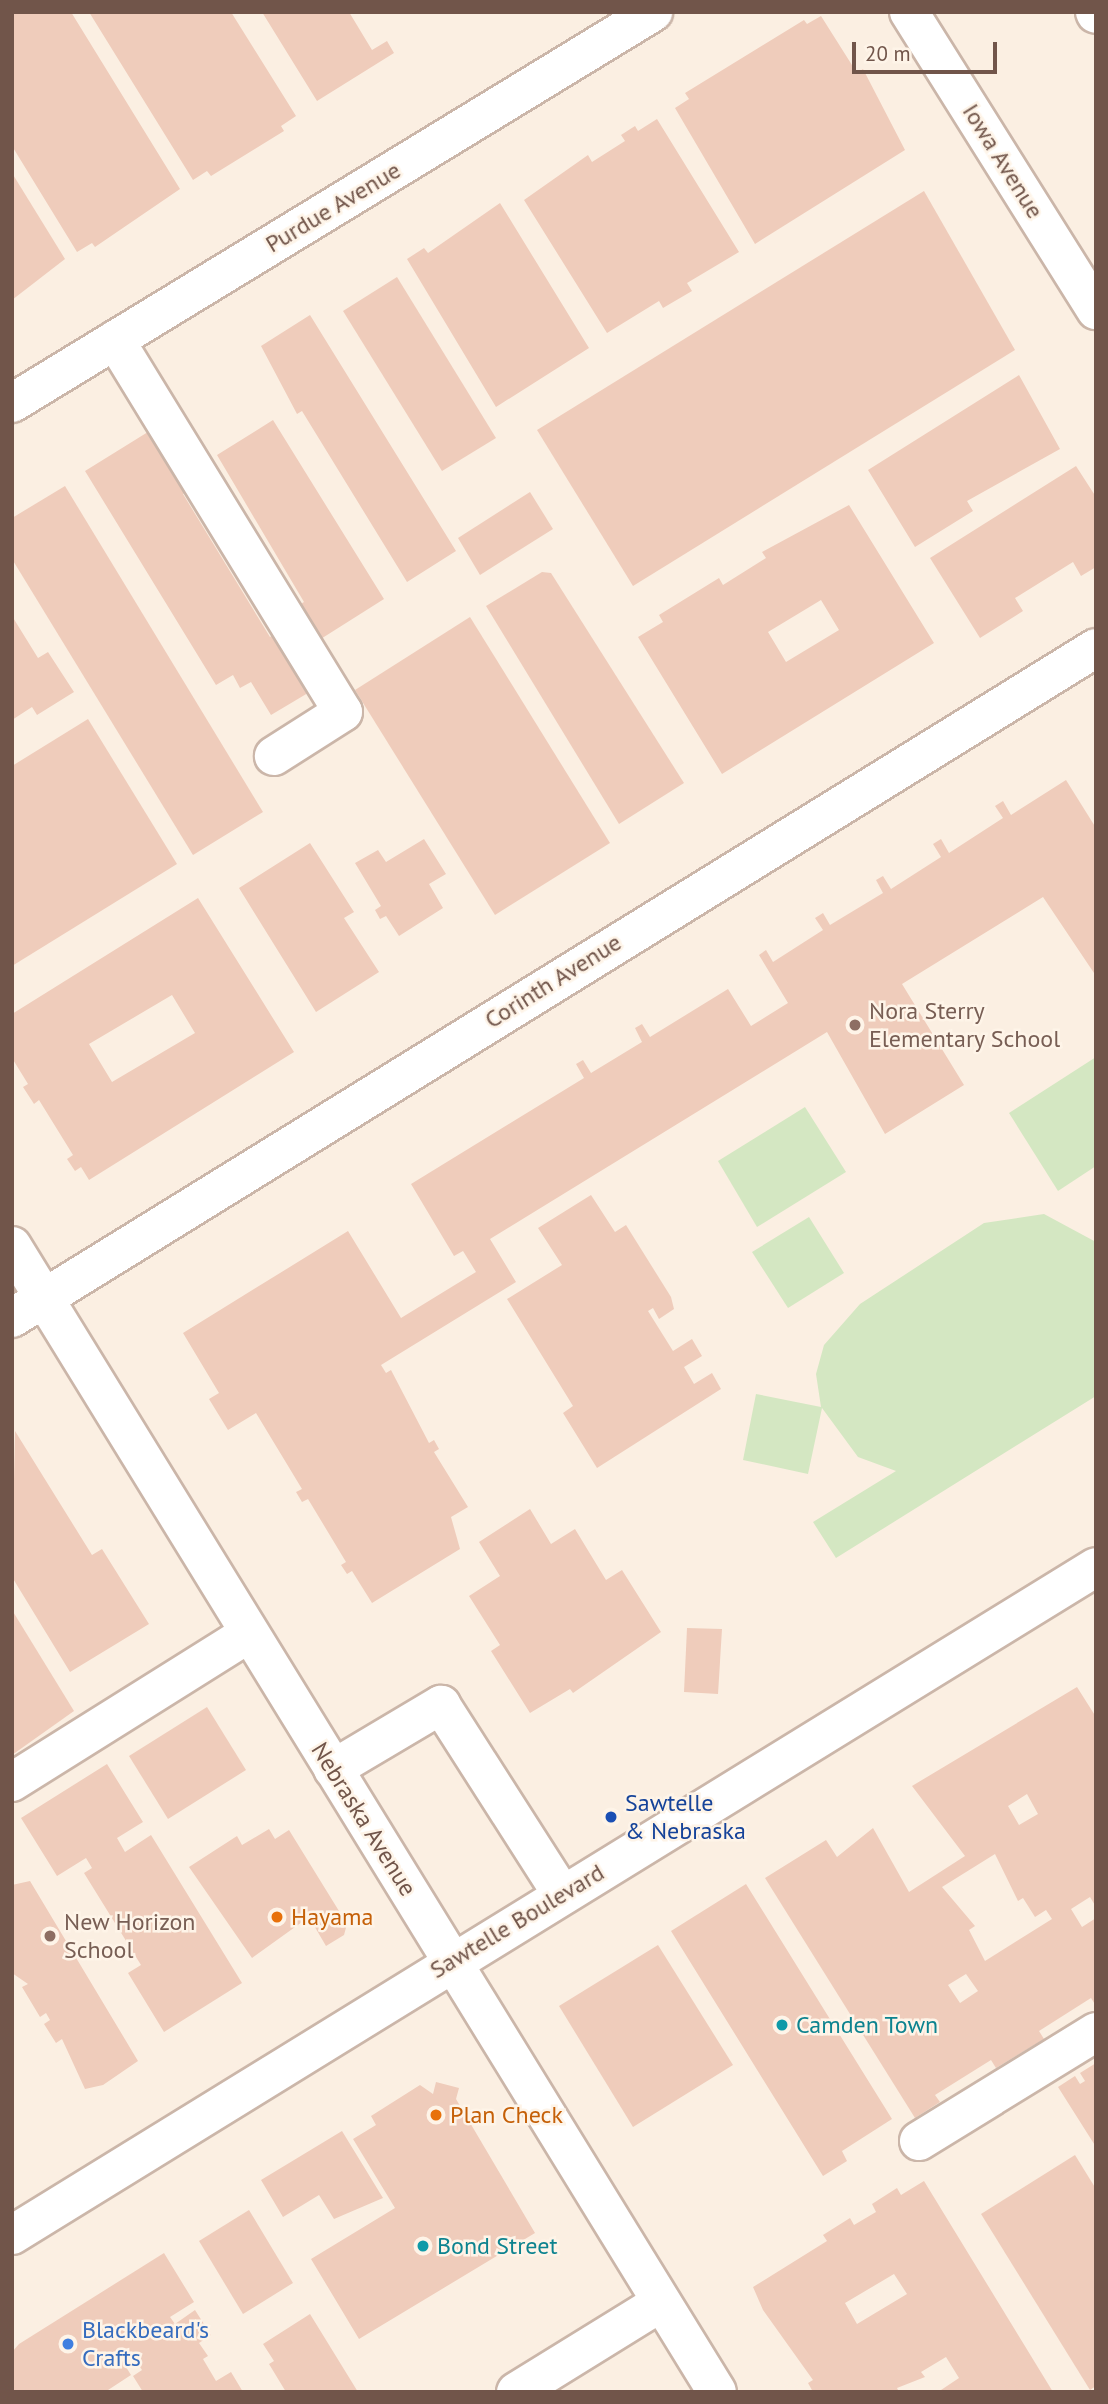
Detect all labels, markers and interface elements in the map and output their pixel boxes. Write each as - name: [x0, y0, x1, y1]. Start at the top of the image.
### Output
- scale bar: [856, 28, 1001, 72]
- text: 20 m: [865, 40, 911, 67]
- street label: Iowa Avenue: [956, 98, 1050, 224]
- street label: Purdue Avenue: [260, 155, 406, 259]
- street label: Corinth Avenue: [479, 927, 627, 1035]
- place label: Nora Sterry Elementary School: [869, 997, 1061, 1053]
- marker: Nora Sterry Elementary School: [847, 1017, 863, 1033]
- street label: Nebraska Avenue: [305, 1737, 423, 1901]
- place label: Sawtelle & Nebraska: [625, 1789, 746, 1845]
- marker: Sawtelle & Nebraska: [603, 1809, 619, 1825]
- street label: Sawtelle Boulevard: [425, 1858, 609, 1984]
- place label: Hayama: [291, 1903, 374, 1931]
- place label: New Horizon School: [64, 1908, 196, 1964]
- marker: Hayama: [269, 1909, 285, 1925]
- marker: New Horizon School: [42, 1928, 58, 1944]
- place label: Camden Town: [796, 2011, 939, 2039]
- marker: Camden Town: [774, 2017, 790, 2033]
- place label: Plan Check: [450, 2101, 563, 2129]
- marker: Plan Check: [428, 2107, 444, 2123]
- place label: Bond Street: [437, 2232, 558, 2260]
- marker: Bond Street: [415, 2238, 431, 2254]
- place label: Blackbeard's Crafts: [82, 2316, 209, 2372]
- marker: Blackbeard's Crafts: [60, 2336, 76, 2352]

